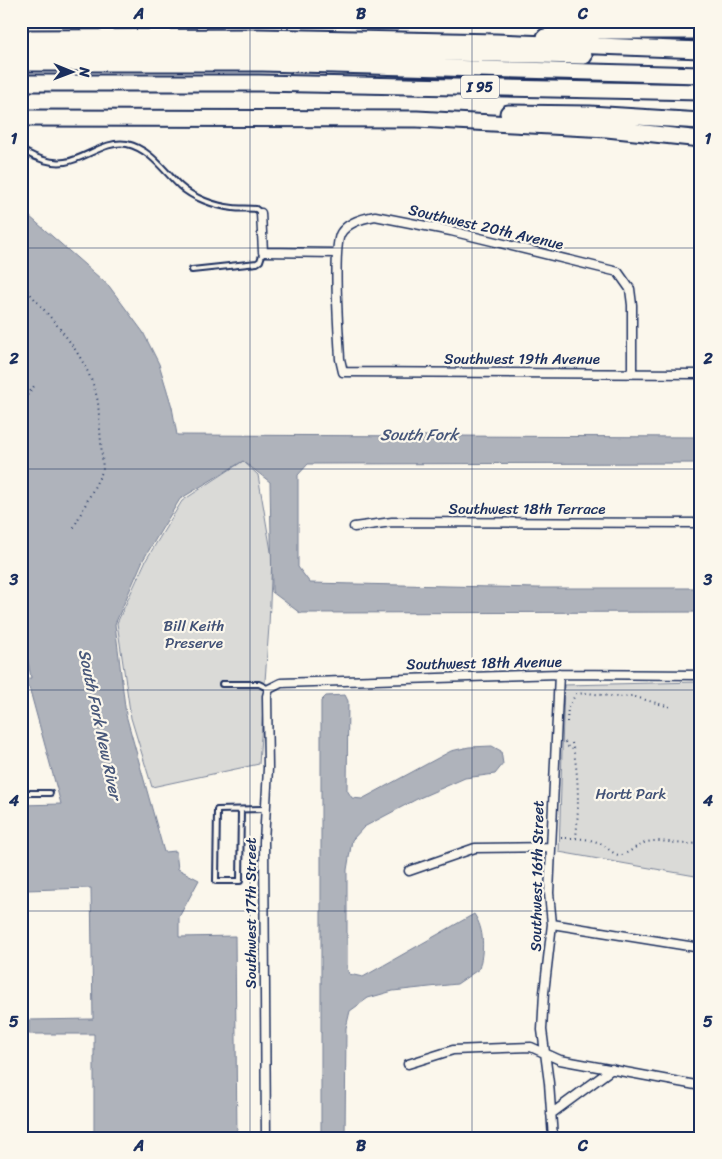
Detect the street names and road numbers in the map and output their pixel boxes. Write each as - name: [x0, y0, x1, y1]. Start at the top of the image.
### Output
- road number: I 95: [461, 75, 499, 98]
- street label: Southwest 20th Avenue: [406, 197, 566, 257]
- street label: Southwest 19th Avenue: [444, 346, 600, 372]
- street label: Southwest 18th Terrace: [449, 496, 605, 522]
- street label: Southwest 18th Avenue: [406, 649, 562, 677]
- street label: Southwest 16th Street: [523, 800, 551, 952]
- street label: Southwest 17th Street: [238, 837, 264, 989]

